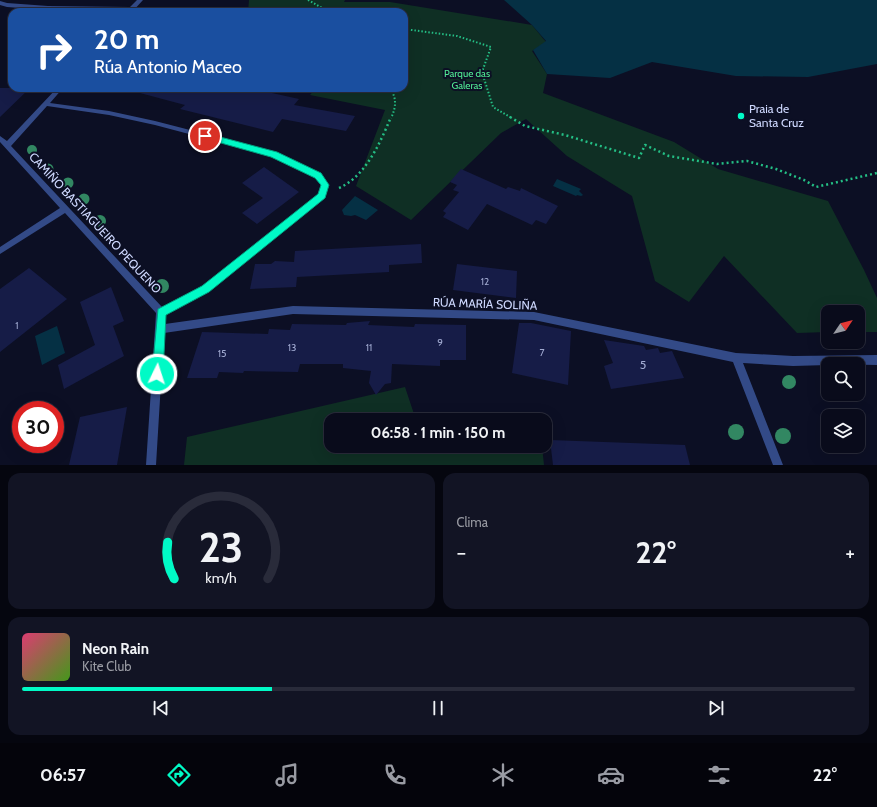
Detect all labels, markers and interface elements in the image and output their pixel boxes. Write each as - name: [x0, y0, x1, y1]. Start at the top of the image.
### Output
- text: 20 m: [94, 22, 159, 56]
- icon: right: [28, 24, 80, 76]
- text: Rúa Antonio Maceo: [94, 56, 242, 78]
- park label: Parque das Galeras: [444, 67, 490, 92]
- place label: Praia de Santa Cruz: [749, 101, 804, 130]
- marker: Praia de Santa Cruz: [736, 111, 746, 121]
- pin: [188, 119, 222, 153]
- icon: arrive: [194, 125, 216, 147]
- street label: CAMIÑO BASTIAGUEIRO PEQUENO: [26, 149, 165, 296]
- house number: 12: [481, 275, 489, 288]
- street label: RÚA MARÍA SOLIÑA: [433, 294, 538, 313]
- north arrow: [821, 305, 865, 349]
- map controls: [821, 305, 865, 453]
- house number: 1: [15, 319, 19, 332]
- house number: 9: [437, 336, 443, 349]
- house number: 13: [288, 341, 296, 354]
- house number: 11: [366, 341, 372, 354]
- house number: 7: [539, 346, 545, 359]
- house number: 15: [218, 347, 226, 360]
- position arrow: [136, 353, 178, 395]
- house number: 5: [640, 357, 646, 372]
- button: search: [821, 357, 865, 401]
- speed limit sign: 30: [12, 401, 64, 453]
- button: layers: [821, 409, 865, 453]
- text: 06:58 · 1 min · 150 m: [371, 424, 505, 442]
- text: Clima: [457, 514, 488, 530]
- text: 23: [199, 522, 243, 572]
- text: 22°: [636, 534, 676, 571]
- text: −: [457, 539, 466, 566]
- text: +: [845, 539, 855, 566]
- text: km/h: [206, 569, 237, 587]
- text: Neon Rain: [82, 640, 149, 658]
- text: Kite Club: [82, 658, 131, 674]
- icon: previous: [150, 697, 172, 719]
- icon: pause: [427, 697, 449, 719]
- icon: next: [705, 697, 727, 719]
- icon: directions: [165, 761, 193, 789]
- icon: music: [273, 761, 301, 789]
- icon: phone: [381, 761, 409, 789]
- icon: climate: [489, 761, 517, 789]
- icon: car: [597, 761, 625, 789]
- icon: filters: [705, 761, 733, 789]
- text: 06:57: [40, 764, 86, 786]
- text: 22°: [813, 764, 837, 786]

